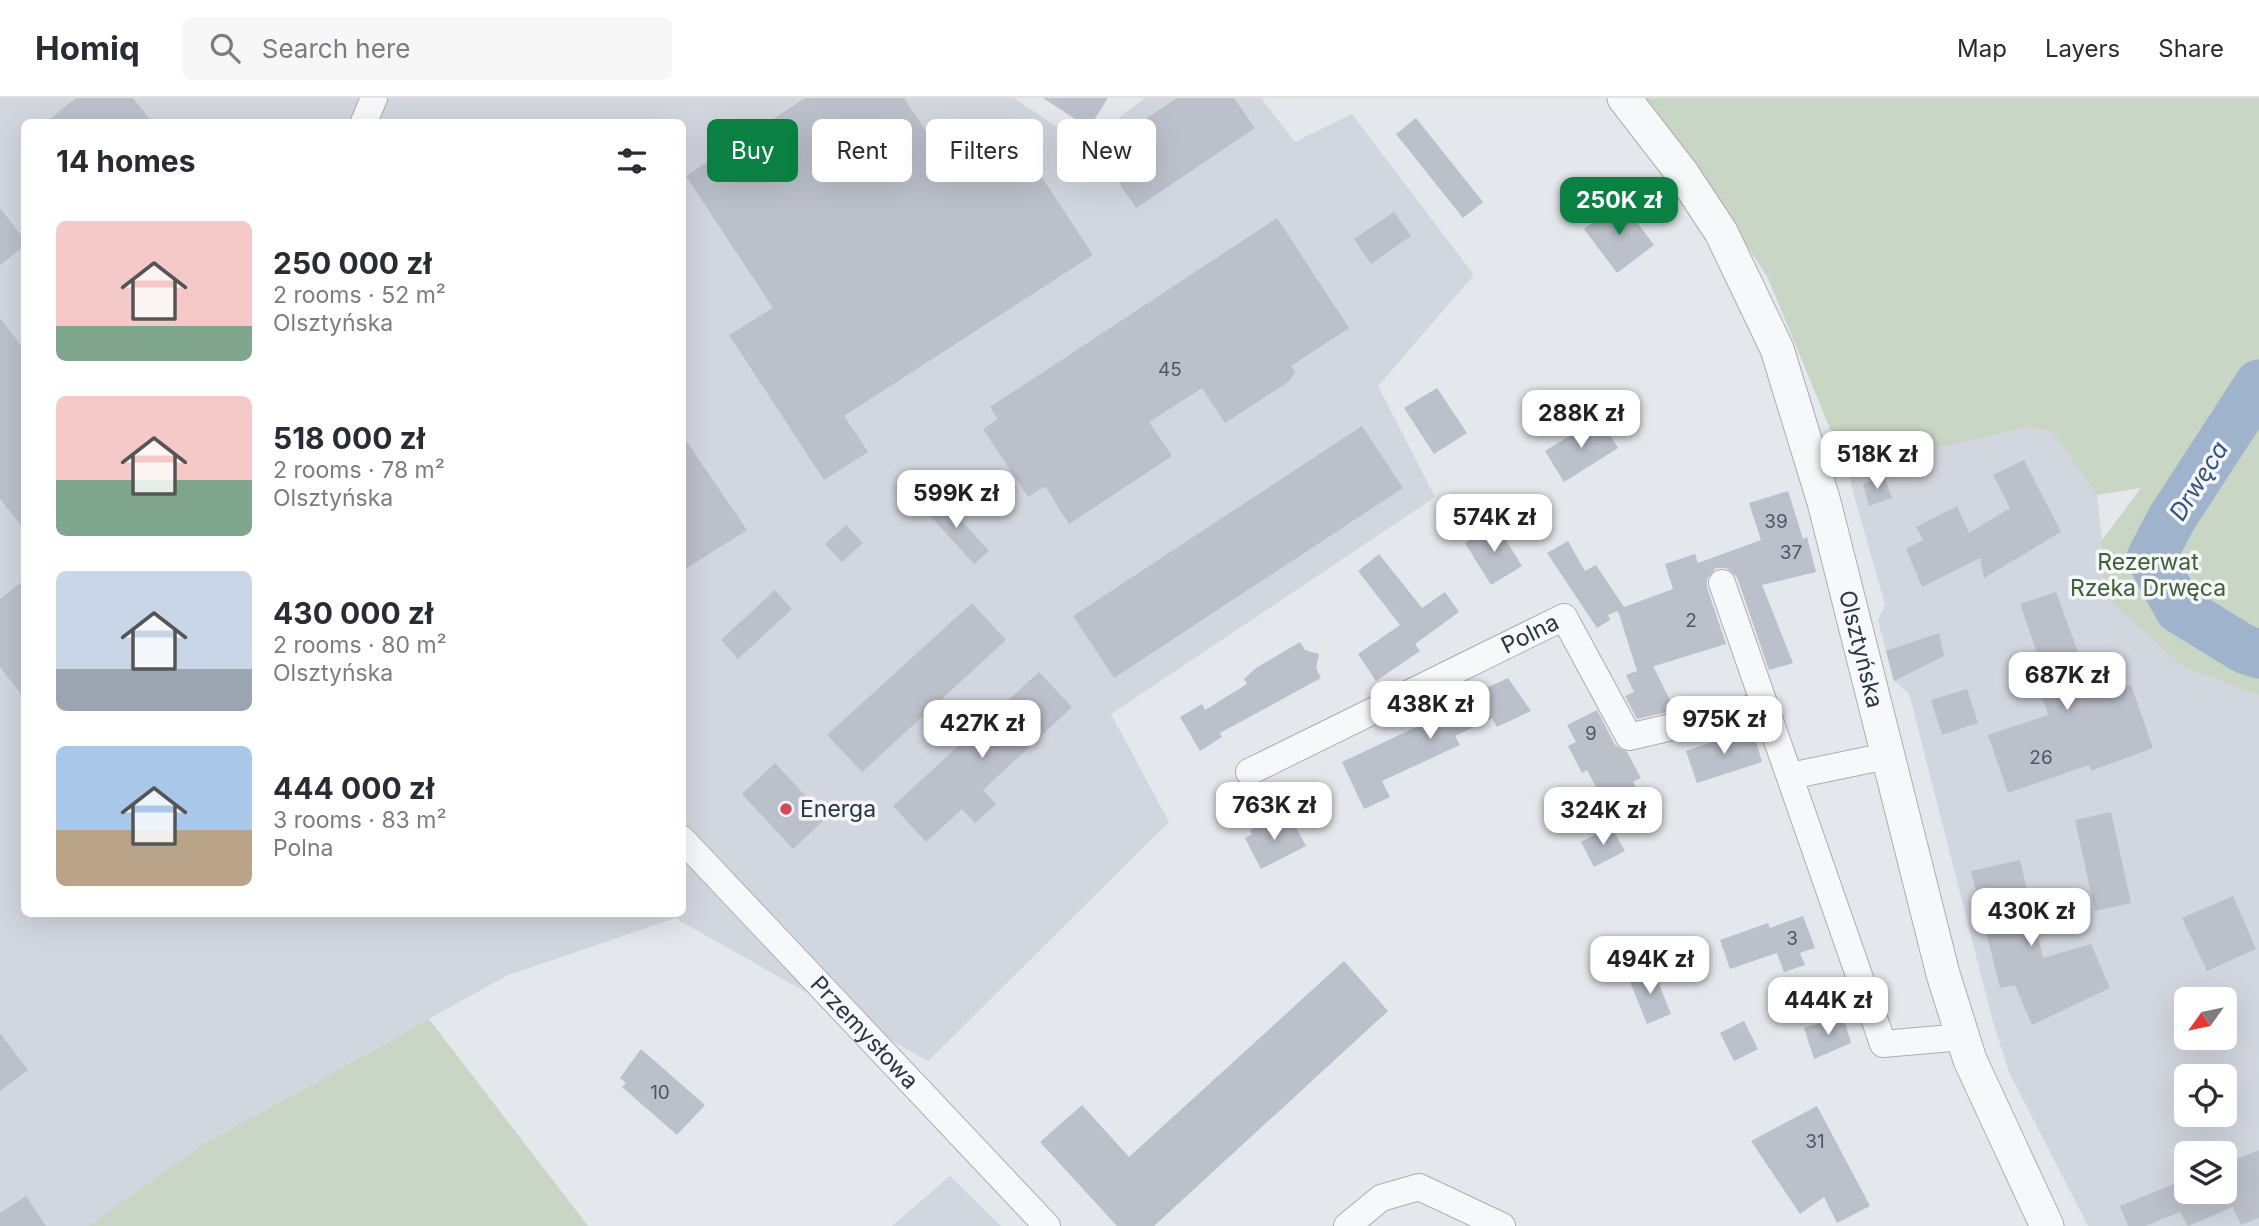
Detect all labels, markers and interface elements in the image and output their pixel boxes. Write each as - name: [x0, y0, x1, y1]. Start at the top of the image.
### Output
- search box: [182, 17, 672, 80]
- text: Homiq: [35, 28, 140, 68]
- icon: search: [206, 29, 244, 67]
- text: Search here: [262, 33, 410, 64]
- text: Map: [1957, 34, 2007, 63]
- text: Layers: [2045, 34, 2120, 63]
- text: Share: [2158, 34, 2224, 63]
- chip: Buy: [707, 119, 798, 182]
- chip: Rent: [812, 119, 912, 182]
- chip: Filters: [926, 119, 1043, 182]
- chip: New: [1057, 119, 1156, 182]
- icon: filters: [613, 142, 651, 180]
- text: 14 homes: [56, 143, 195, 179]
- pin: 250K zł: [1554, 178, 1684, 237]
- text: 250K zł: [1576, 186, 1662, 214]
- text: 250 000 zł: [273, 245, 432, 281]
- icon: home: [112, 249, 196, 333]
- text: 2 rooms · 52 m²: [273, 281, 446, 309]
- text: Olsztyńska: [273, 309, 393, 337]
- house number: 45: [1158, 358, 1182, 381]
- pin: 288K zł: [1516, 390, 1646, 450]
- text: 288K zł: [1538, 399, 1624, 427]
- text: 518 000 zł: [273, 420, 425, 456]
- icon: home: [112, 424, 196, 508]
- pin: 518K zł: [1812, 432, 1942, 491]
- water label: Drwęca: [2163, 436, 2234, 526]
- text: 518K zł: [1837, 440, 1917, 468]
- text: 2 rooms · 78 m²: [273, 456, 445, 484]
- pin: 599K zł: [891, 470, 1021, 530]
- text: 599K zł: [913, 479, 999, 507]
- text: Olsztyńska: [273, 484, 393, 512]
- pin: 574K zł: [1429, 494, 1559, 554]
- text: 574K zł: [1452, 503, 1536, 531]
- house number: 39: [1764, 510, 1788, 533]
- house number: 37: [1780, 541, 1802, 564]
- park label: Rezerwat Rzeka Drwęca: [2070, 548, 2226, 602]
- street label: Olsztyńska: [1833, 587, 1889, 711]
- text: 430 000 zł: [273, 595, 433, 631]
- icon: home: [112, 599, 196, 683]
- street label: Polna: [1497, 608, 1563, 660]
- house number: 2: [1685, 609, 1697, 632]
- text: 2 rooms · 80 m²: [273, 631, 447, 659]
- pin: 687K zł: [2002, 652, 2132, 712]
- text: Olsztyńska: [273, 659, 393, 687]
- text: 687K zł: [2025, 661, 2109, 689]
- pin: 438K zł: [1365, 682, 1495, 741]
- text: 438K zł: [1387, 690, 1473, 718]
- pin: 975K zł: [1659, 696, 1789, 756]
- pin: 427K zł: [917, 700, 1047, 760]
- text: 975K zł: [1682, 705, 1766, 733]
- text: 427K zł: [940, 709, 1024, 737]
- house number: 9: [1585, 722, 1597, 745]
- house number: 26: [2029, 746, 2053, 769]
- text: 444 000 zł: [273, 770, 434, 806]
- icon: home: [112, 774, 196, 858]
- pin: 763K zł: [1209, 782, 1339, 842]
- pin: 324K zł: [1538, 788, 1668, 847]
- text: 763K zł: [1232, 791, 1316, 819]
- place label: Energa: [800, 795, 876, 823]
- text: 324K zł: [1560, 796, 1646, 824]
- marker: Energa: [778, 801, 794, 817]
- text: 3 rooms · 83 m²: [273, 806, 447, 834]
- text: Polna: [273, 834, 333, 862]
- pin: 430K zł: [1966, 888, 2096, 948]
- text: 430K zł: [1987, 897, 2075, 925]
- house number: 3: [1786, 927, 1798, 950]
- pin: 494K zł: [1585, 936, 1715, 996]
- text: 494K zł: [1606, 945, 1694, 973]
- street label: Przemysłowa: [805, 970, 924, 1095]
- pin: 444K zł: [1763, 978, 1893, 1037]
- text: 444K zł: [1784, 986, 1872, 1014]
- north arrow: [2174, 987, 2236, 1050]
- map controls: [2174, 987, 2237, 1204]
- button: locate: [2174, 1064, 2237, 1127]
- house number: 10: [650, 1081, 670, 1104]
- house number: 31: [1805, 1130, 1825, 1153]
- button: layers: [2174, 1141, 2237, 1204]

